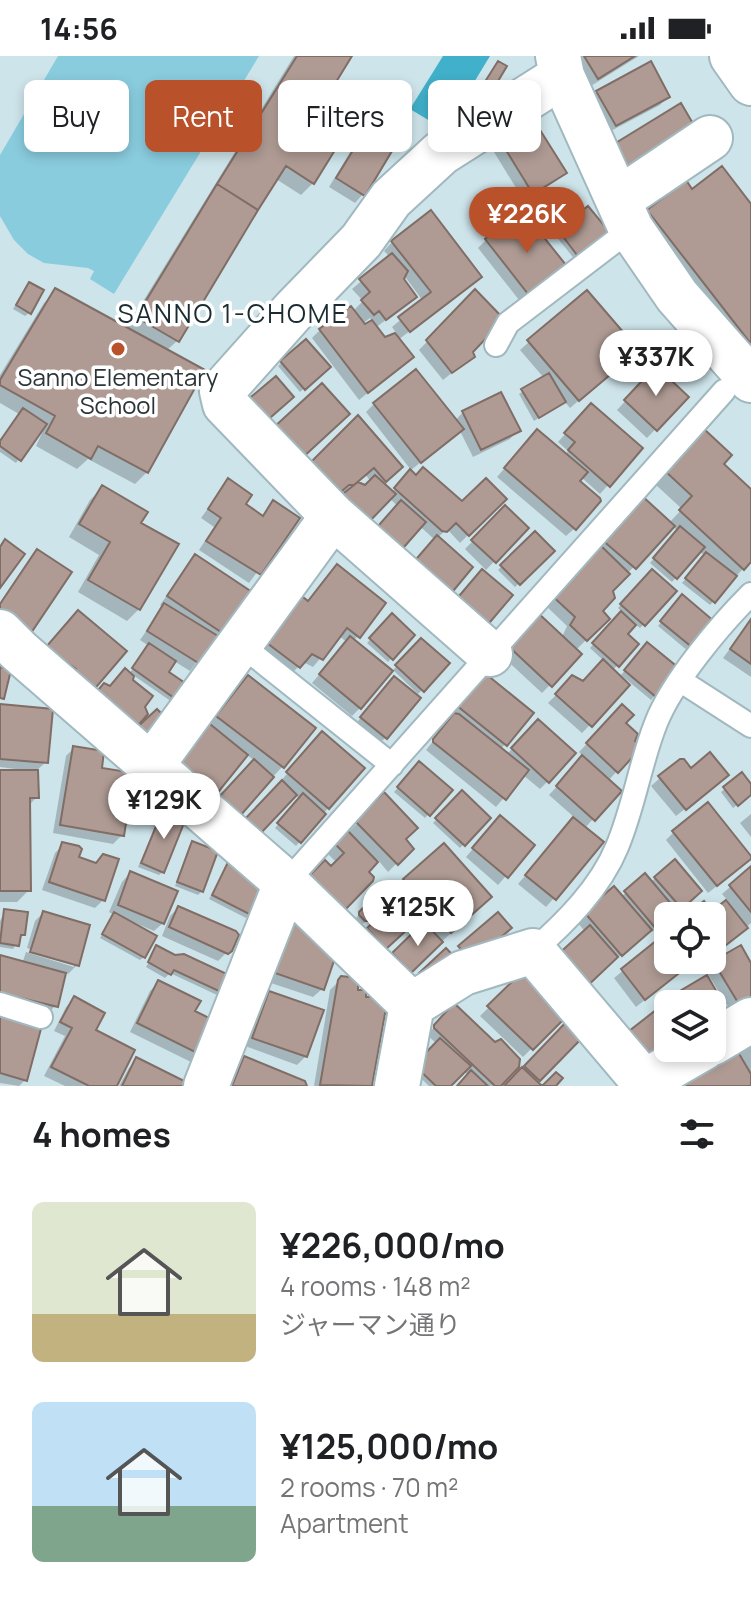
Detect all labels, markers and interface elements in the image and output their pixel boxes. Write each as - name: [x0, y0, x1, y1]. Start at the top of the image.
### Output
- text: 14:56: [40, 8, 118, 49]
- chip: Buy: [24, 80, 129, 152]
- chip: Rent: [145, 80, 262, 152]
- chip: Filters: [278, 80, 412, 152]
- chip: New: [428, 80, 541, 152]
- pin: ¥226K: [471, 187, 583, 255]
- text: ¥226K: [487, 195, 567, 231]
- district label: SANNO 1-CHOME: [117, 295, 349, 331]
- pin: ¥337K: [600, 330, 712, 398]
- text: ¥337K: [618, 338, 694, 374]
- marker: Sanno Elementary School: [109, 340, 127, 358]
- place label: Sanno Elementary School: [18, 360, 219, 421]
- pin: ¥129K: [108, 773, 220, 841]
- text: ¥129K: [126, 781, 202, 817]
- pin: ¥125K: [362, 880, 474, 948]
- text: ¥125K: [381, 888, 455, 924]
- map controls: [654, 902, 726, 1062]
- button: locate: [654, 902, 726, 974]
- button: layers: [654, 990, 726, 1062]
- text: 4 homes: [32, 1111, 171, 1157]
- icon: filters: [675, 1112, 719, 1156]
- text: ¥226,000/mo: [280, 1222, 505, 1268]
- icon: home: [96, 1234, 192, 1330]
- text: 4 rooms · 148 m²: [280, 1268, 471, 1304]
- text: ジャーマン通り: [280, 1306, 461, 1342]
- text: ¥125,000/mo: [280, 1423, 498, 1469]
- icon: home: [96, 1434, 192, 1530]
- text: 2 rooms · 70 m²: [280, 1469, 458, 1505]
- text: Apartment: [280, 1505, 409, 1541]

